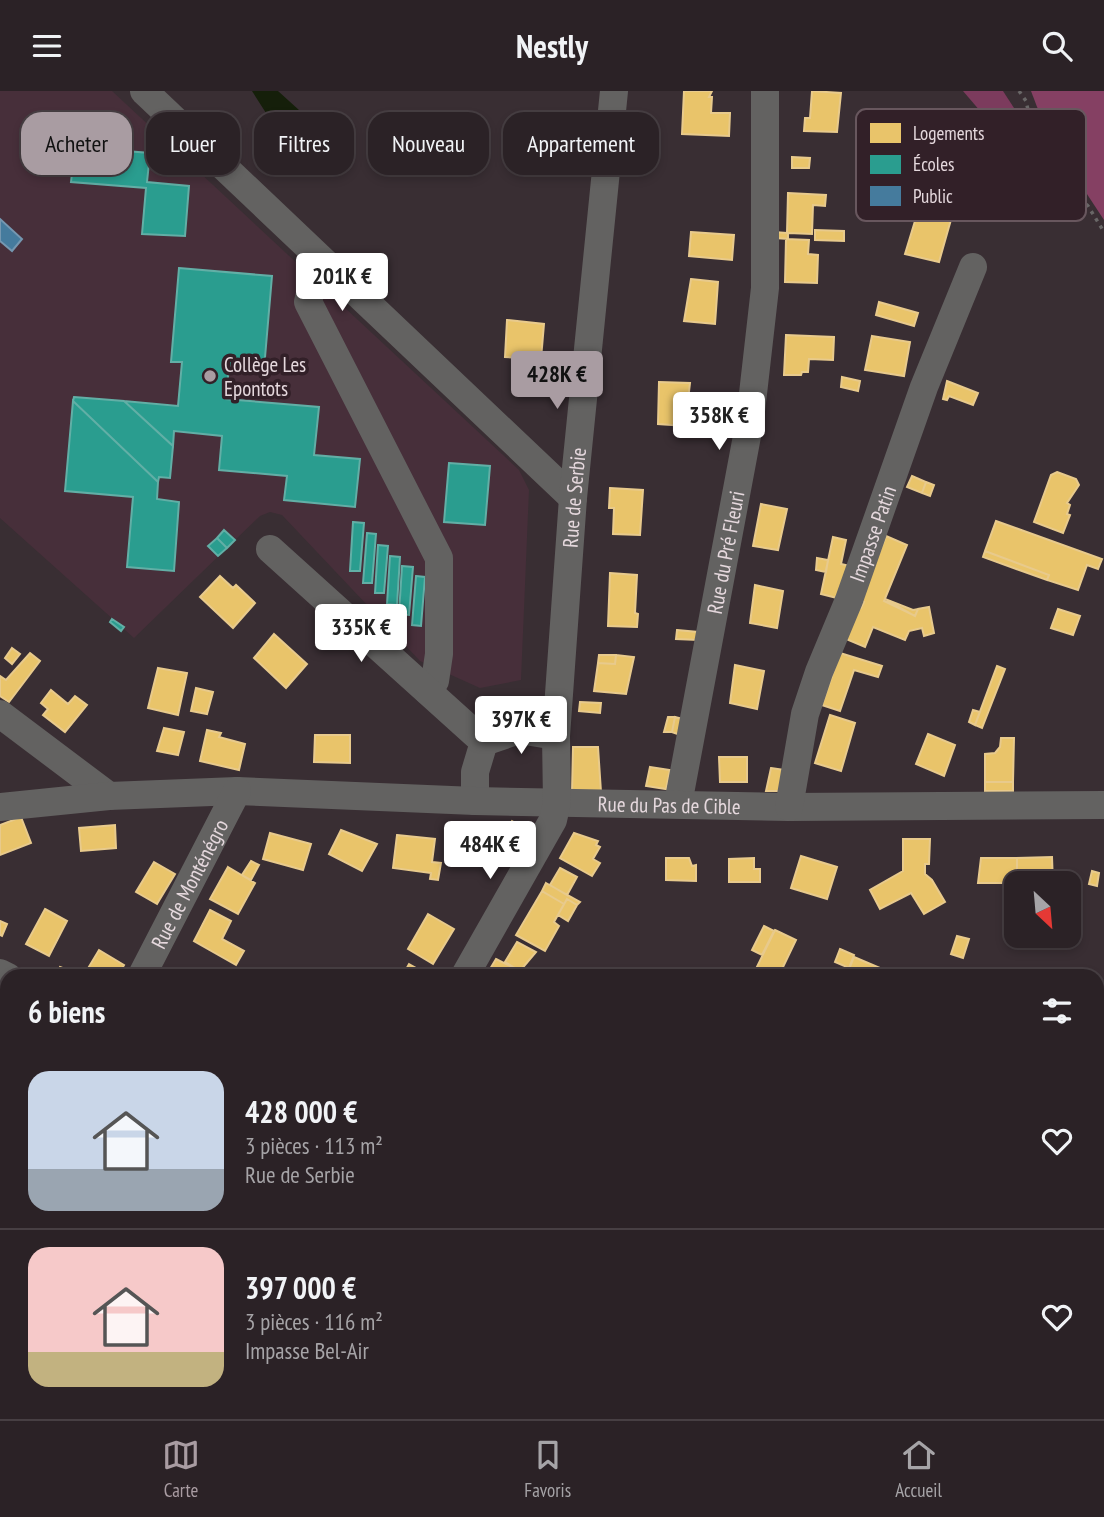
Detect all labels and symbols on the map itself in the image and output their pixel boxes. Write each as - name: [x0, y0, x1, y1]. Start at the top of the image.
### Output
- legend: [856, 109, 1086, 221]
- text: Logements: [913, 121, 985, 145]
- text: Écoles: [913, 152, 955, 176]
- text: Public: [913, 184, 953, 208]
- pin: 201K €: [285, 253, 399, 313]
- place label: Collège Les Epontots: [224, 351, 306, 402]
- pin: 428K €: [500, 351, 614, 411]
- marker: Collège Les Epontots: [202, 368, 218, 384]
- pin: 358K €: [662, 393, 776, 452]
- street label: Rue de Serbie: [556, 446, 592, 549]
- street label: Impasse Patin: [843, 482, 902, 585]
- street label: Rue du Pré Fleuri: [700, 489, 750, 616]
- pin: 335K €: [304, 605, 418, 664]
- pin: 397K €: [464, 697, 578, 756]
- street label: Rue du Pas de Cible: [597, 790, 741, 820]
- street label: Rue de Monténégro: [145, 814, 234, 953]
- pin: 484K €: [433, 821, 547, 881]
- north arrow: [1004, 871, 1082, 949]

